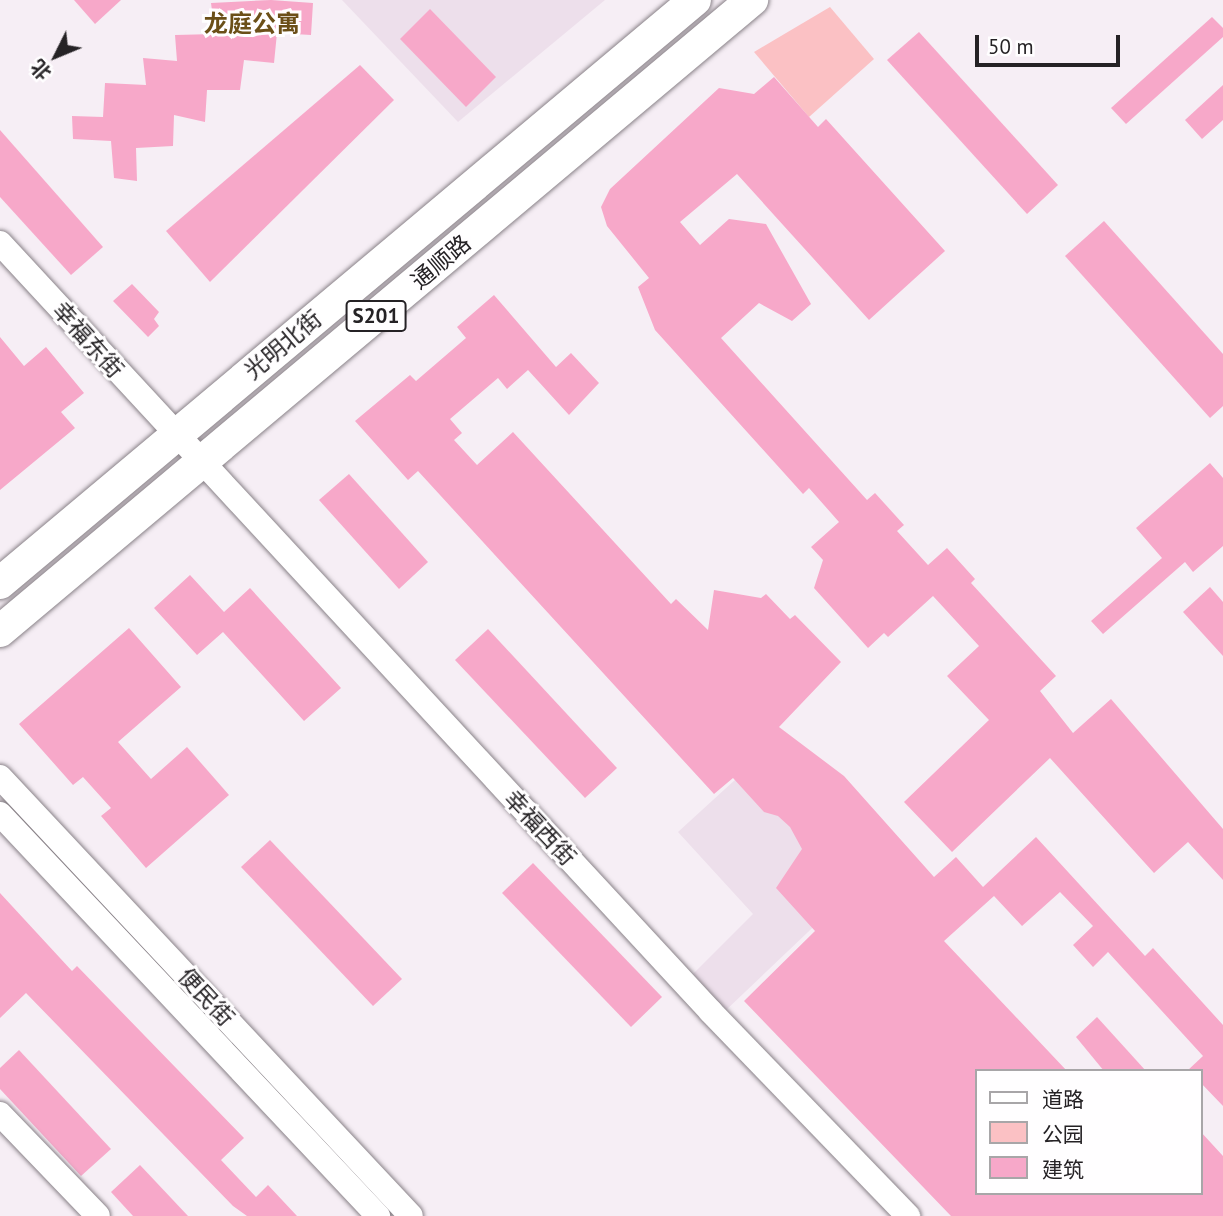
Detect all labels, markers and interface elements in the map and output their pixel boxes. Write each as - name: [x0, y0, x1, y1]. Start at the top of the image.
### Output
- district label: 龙庭公寓: [204, 10, 300, 38]
- north arrow: [21, 21, 91, 91]
- scale bar: [978, 21, 1123, 65]
- text: 50 m: [988, 33, 1034, 60]
- text: 北: [25, 55, 56, 85]
- street label: 通顺路: [406, 229, 476, 295]
- street label: 幸福东街: [47, 297, 129, 383]
- road number: S201: [344, 298, 408, 334]
- street label: 光明北街: [239, 305, 327, 385]
- street label: 幸福西街: [499, 785, 581, 871]
- street label: 便民街: [172, 962, 240, 1032]
- legend: [974, 1069, 1202, 1195]
- text: 道路: [1042, 1086, 1084, 1113]
- text: 公园: [1042, 1121, 1084, 1148]
- text: 建筑: [1042, 1156, 1084, 1183]

